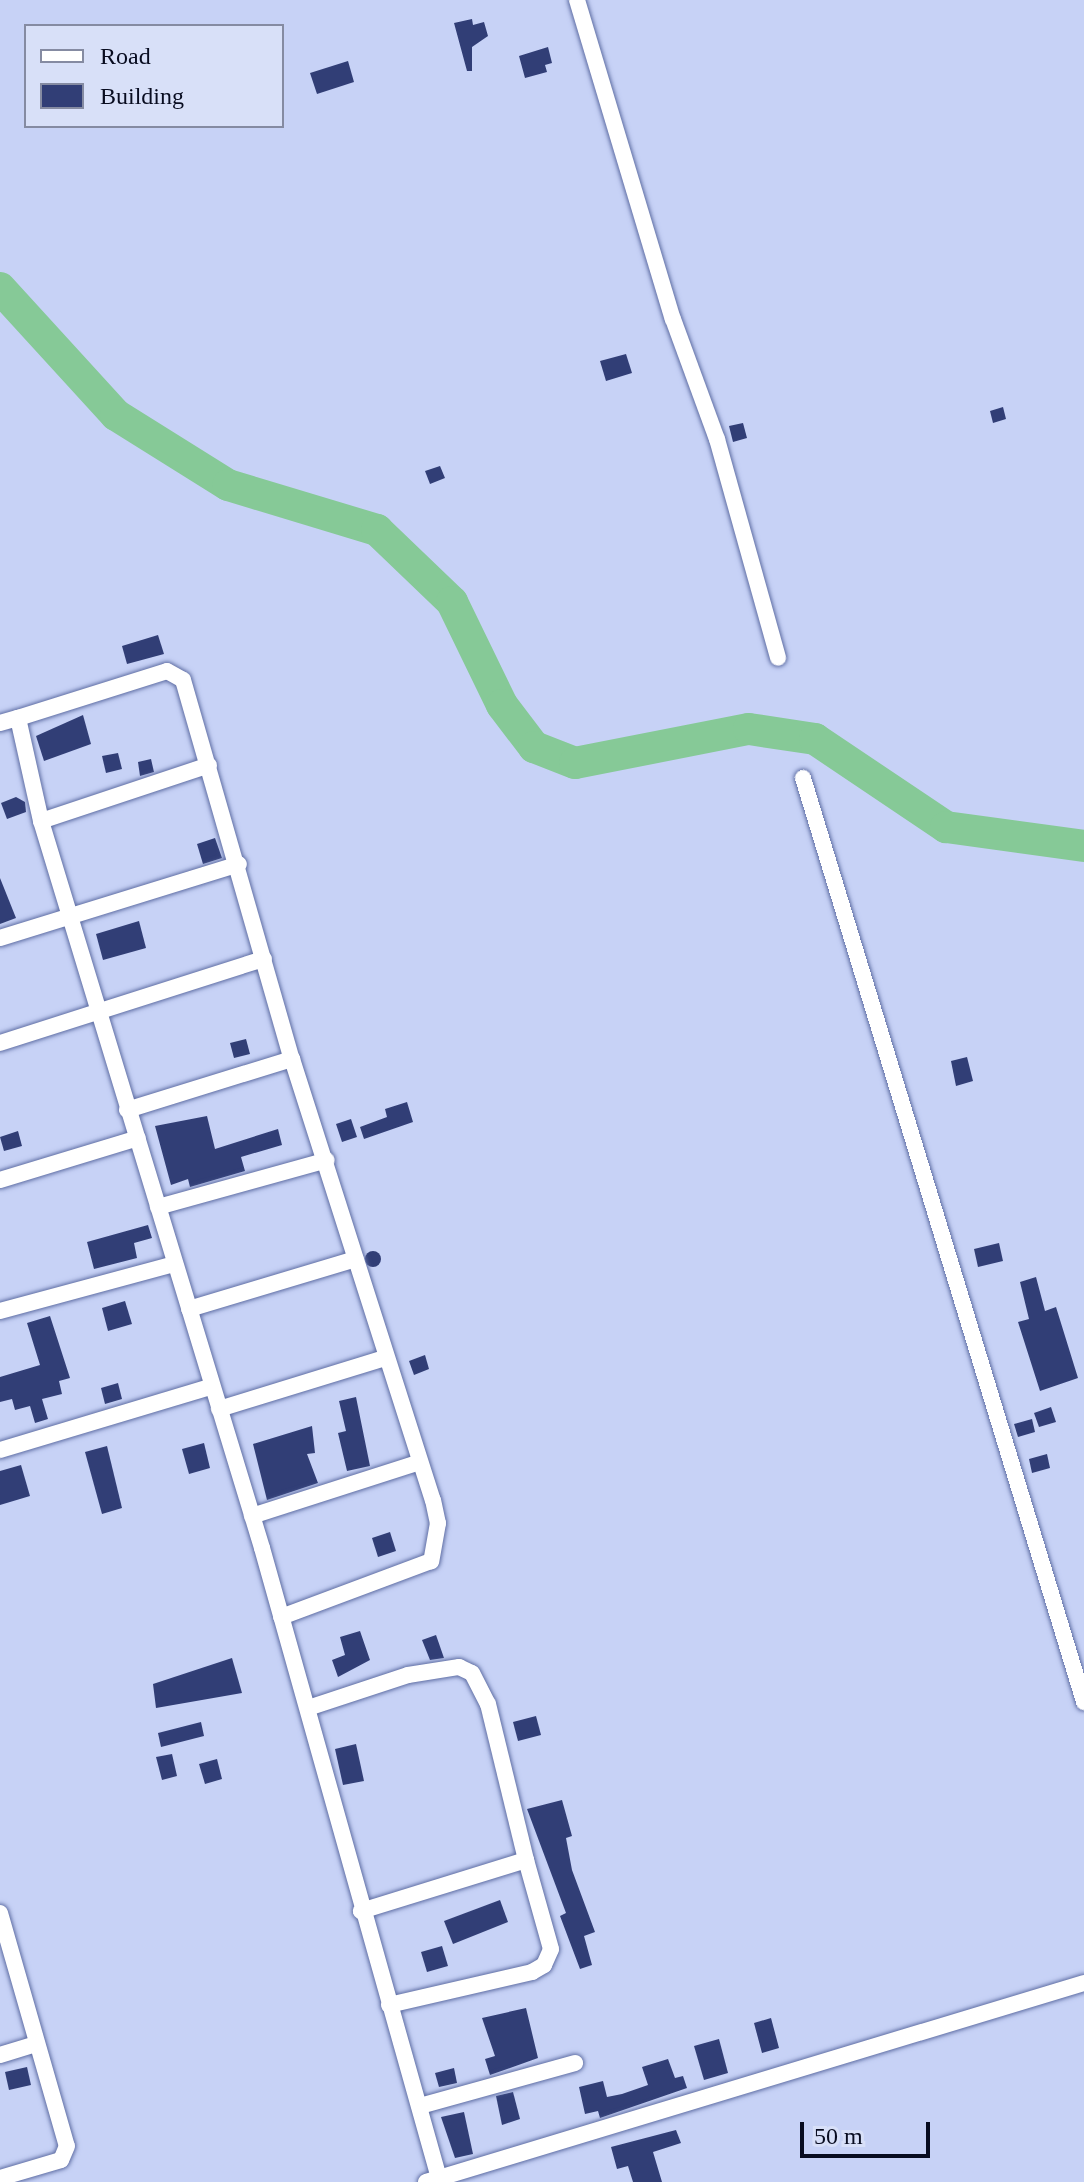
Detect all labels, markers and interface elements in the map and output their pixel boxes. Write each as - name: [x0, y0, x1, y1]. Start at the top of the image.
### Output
- legend: [24, 24, 284, 128]
- text: Road: [100, 43, 151, 69]
- text: Building: [100, 83, 184, 109]
- scale bar: [804, 2106, 934, 2156]
- text: 50 m: [814, 2123, 863, 2149]

